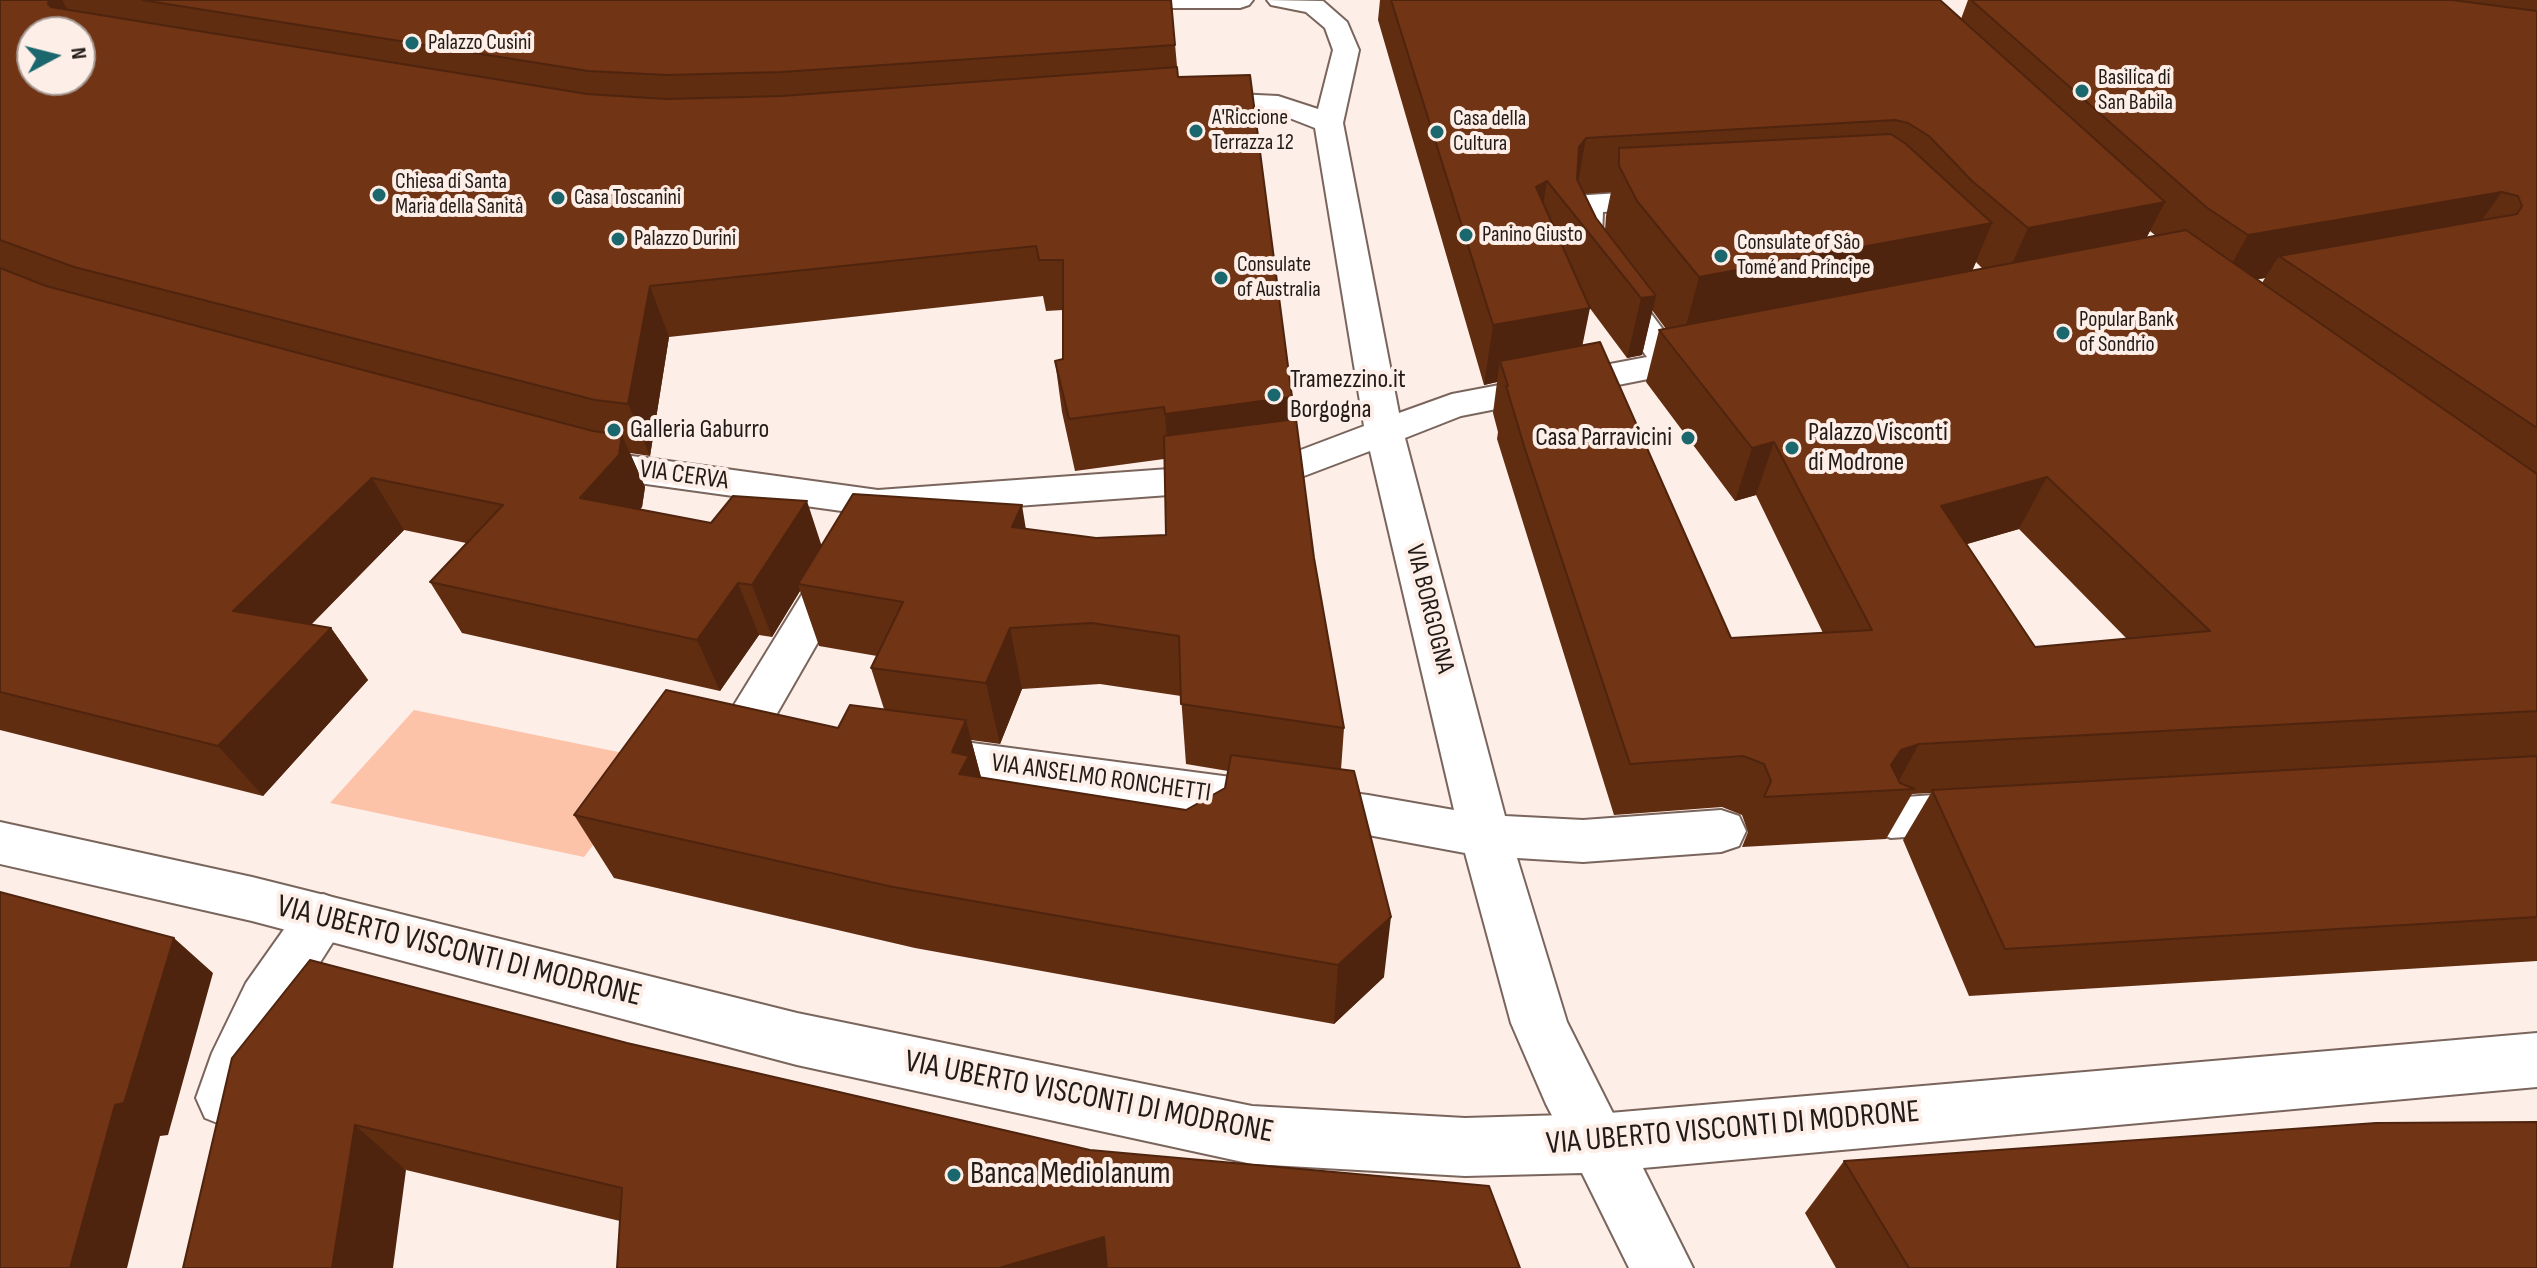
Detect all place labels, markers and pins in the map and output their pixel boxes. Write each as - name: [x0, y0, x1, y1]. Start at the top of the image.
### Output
- place label: Palazzo Cusini: [428, 30, 531, 56]
- marker: Palazzo Cusini: [403, 34, 421, 52]
- place label: Basilica di San Babila: [2098, 65, 2173, 116]
- marker: Basilica di San Babila: [2073, 82, 2091, 100]
- place label: A'Riccione Terrazza 12: [1212, 105, 1294, 156]
- place label: Casa della Cultura: [1453, 106, 1526, 158]
- marker: A'Riccione Terrazza 12: [1187, 122, 1205, 140]
- marker: Casa della Cultura: [1428, 123, 1446, 141]
- place label: Chiesa di Santa Maria della Sanità: [395, 169, 524, 220]
- place label: Casa Toscanini: [574, 185, 681, 211]
- marker: Chiesa di Santa Maria della Sanità: [370, 186, 388, 204]
- marker: Casa Toscanini: [549, 189, 567, 207]
- place label: Panino Giusto: [1482, 222, 1583, 248]
- place label: Palazzo Durini: [634, 226, 736, 252]
- marker: Panino Giusto: [1457, 226, 1475, 244]
- marker: Palazzo Durini: [609, 230, 627, 248]
- place label: Consulate of São Tomé and Príncipe: [1737, 230, 1871, 282]
- marker: Consulate of São Tomé and Príncipe: [1712, 247, 1730, 265]
- place label: Consulate of Australia: [1237, 252, 1321, 304]
- marker: Consulate of Australia: [1212, 269, 1230, 287]
- place label: Popular Bank of Sondrio: [2079, 307, 2174, 358]
- marker: Popular Bank of Sondrio: [2054, 324, 2072, 342]
- place label: Tramezzino.it Borgogna: [1290, 364, 1406, 426]
- marker: Tramezzino.it Borgogna: [1265, 386, 1283, 404]
- place label: Galleria Gaburro: [630, 414, 769, 446]
- place label: Palazzo Visconti di Modrone: [1808, 417, 1948, 478]
- marker: Galleria Gaburro: [605, 421, 623, 439]
- place label: Casa Parravicini: [1535, 422, 1672, 454]
- marker: Casa Parravicini: [1679, 429, 1697, 447]
- marker: Palazzo Visconti di Modrone: [1783, 439, 1801, 457]
- place label: Banca Mediolanum: [970, 1156, 1170, 1194]
- marker: Banca Mediolanum: [945, 1166, 963, 1184]

